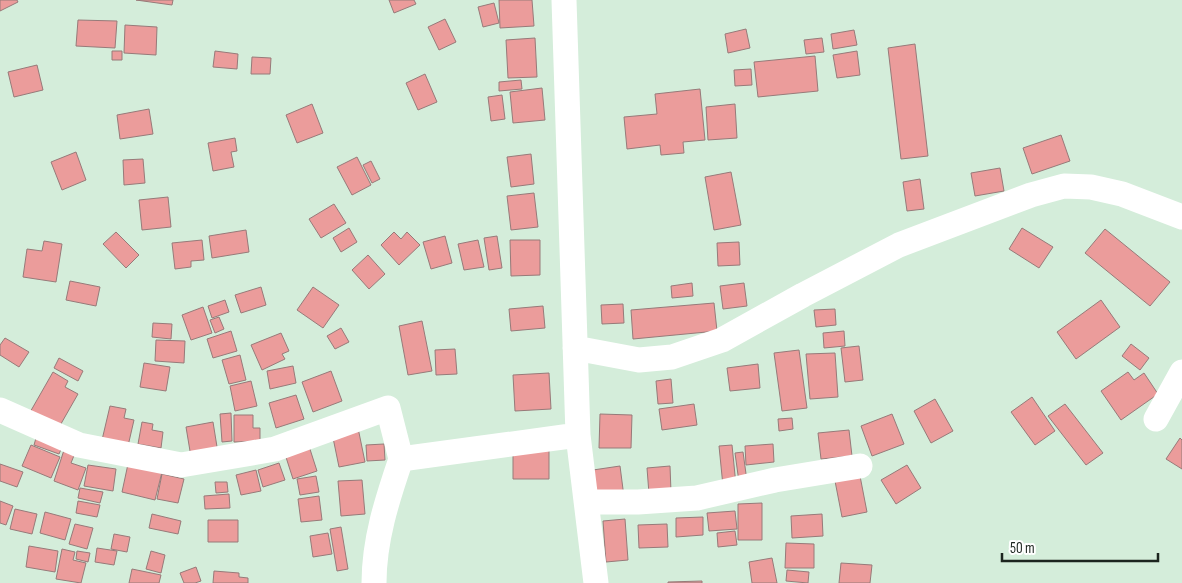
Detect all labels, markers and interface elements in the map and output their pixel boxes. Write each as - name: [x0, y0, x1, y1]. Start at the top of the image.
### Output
- scale bar: [1002, 530, 1158, 562]
- text: 50 m: [1010, 539, 1035, 558]

